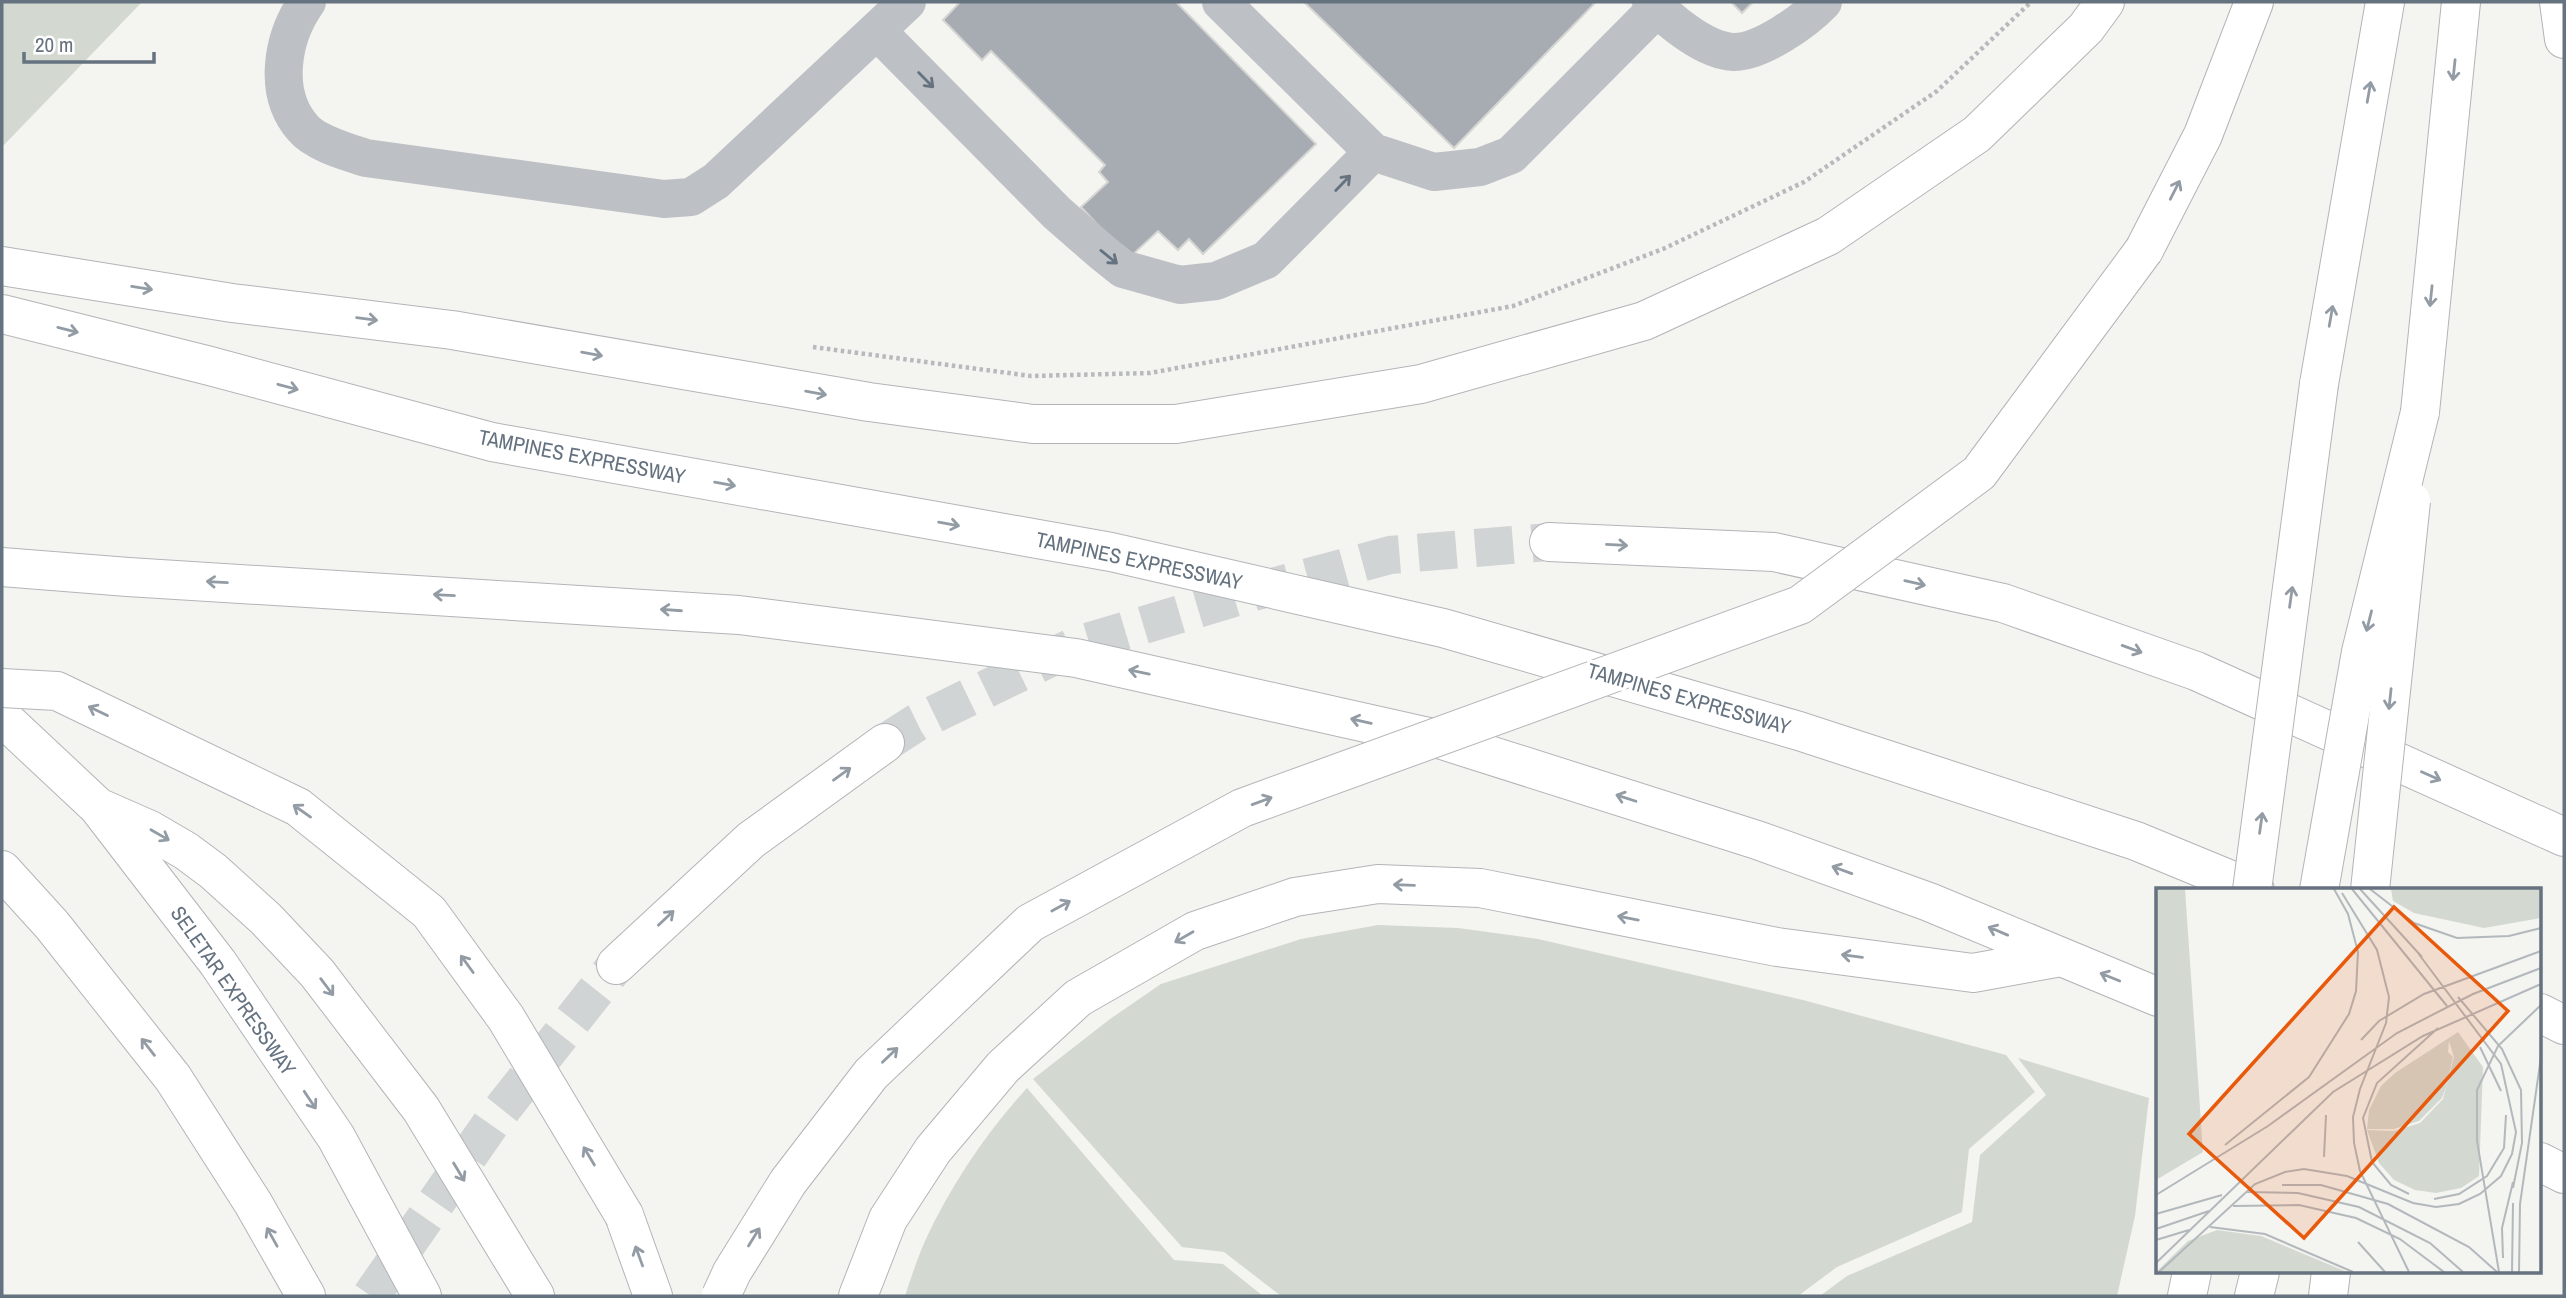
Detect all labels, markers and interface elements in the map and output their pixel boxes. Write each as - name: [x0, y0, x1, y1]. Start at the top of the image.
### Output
- scale bar: [24, 21, 154, 65]
- text: 20 m: [35, 30, 73, 59]
- one-way arrow: [2447, 58, 2460, 80]
- one-way arrow: [917, 71, 934, 88]
- one-way arrow: [2363, 81, 2376, 104]
- one-way arrow: [1334, 175, 1351, 192]
- one-way arrow: [2168, 180, 2182, 200]
- one-way arrow: [1099, 249, 1117, 265]
- one-way arrow: [130, 282, 153, 295]
- one-way arrow: [2425, 284, 2438, 307]
- one-way arrow: [2324, 306, 2338, 328]
- one-way arrow: [355, 313, 378, 326]
- one-way arrow: [56, 324, 79, 337]
- one-way arrow: [580, 348, 603, 361]
- one-way arrow: [276, 381, 299, 394]
- one-way arrow: [804, 387, 827, 400]
- street label: TAMPINES EXPRESSWAY: [476, 422, 689, 491]
- one-way arrow: [713, 478, 736, 491]
- one-way arrow: [937, 517, 960, 531]
- street label: TAMPINES EXPRESSWAY: [1033, 524, 1245, 597]
- one-way arrow: [1606, 538, 1629, 551]
- one-way arrow: [206, 576, 229, 589]
- one-way arrow: [1903, 577, 1926, 590]
- one-way arrow: [2284, 586, 2297, 609]
- one-way arrow: [433, 589, 456, 602]
- one-way arrow: [661, 603, 683, 616]
- one-way arrow: [2362, 609, 2375, 632]
- one-way arrow: [2121, 644, 2143, 656]
- street label: TAMPINES EXPRESSWAY: [1584, 656, 1795, 742]
- one-way arrow: [1128, 664, 1151, 678]
- one-way arrow: [2383, 688, 2396, 710]
- one-way arrow: [88, 703, 109, 717]
- one-way arrow: [1350, 714, 1373, 727]
- one-way arrow: [832, 767, 851, 781]
- one-way arrow: [2420, 770, 2442, 783]
- one-way arrow: [1615, 791, 1637, 804]
- one-way arrow: [1251, 793, 1273, 806]
- one-way arrow: [293, 804, 312, 818]
- one-way arrow: [2254, 812, 2267, 834]
- one-way arrow: [149, 828, 169, 842]
- one-way arrow: [1831, 863, 1853, 875]
- one-way arrow: [1392, 879, 1415, 892]
- inset map: [2156, 888, 2542, 1274]
- one-way arrow: [1050, 899, 1071, 912]
- street label: SELETAR EXPRESSWAY: [164, 900, 303, 1082]
- one-way arrow: [658, 910, 675, 927]
- one-way arrow: [1617, 910, 1640, 924]
- one-way arrow: [1988, 923, 2009, 936]
- one-way arrow: [1175, 930, 1195, 944]
- one-way arrow: [1841, 950, 1864, 963]
- one-way arrow: [460, 955, 475, 974]
- one-way arrow: [2099, 970, 2121, 983]
- one-way arrow: [320, 977, 334, 996]
- one-way arrow: [140, 1038, 155, 1056]
- one-way arrow: [882, 1047, 899, 1064]
- one-way arrow: [303, 1090, 318, 1109]
- one-way arrow: [582, 1147, 596, 1167]
- one-way arrow: [452, 1162, 467, 1181]
- one-way arrow: [265, 1227, 279, 1247]
- one-way arrow: [748, 1227, 762, 1247]
- one-way arrow: [632, 1245, 644, 1267]

